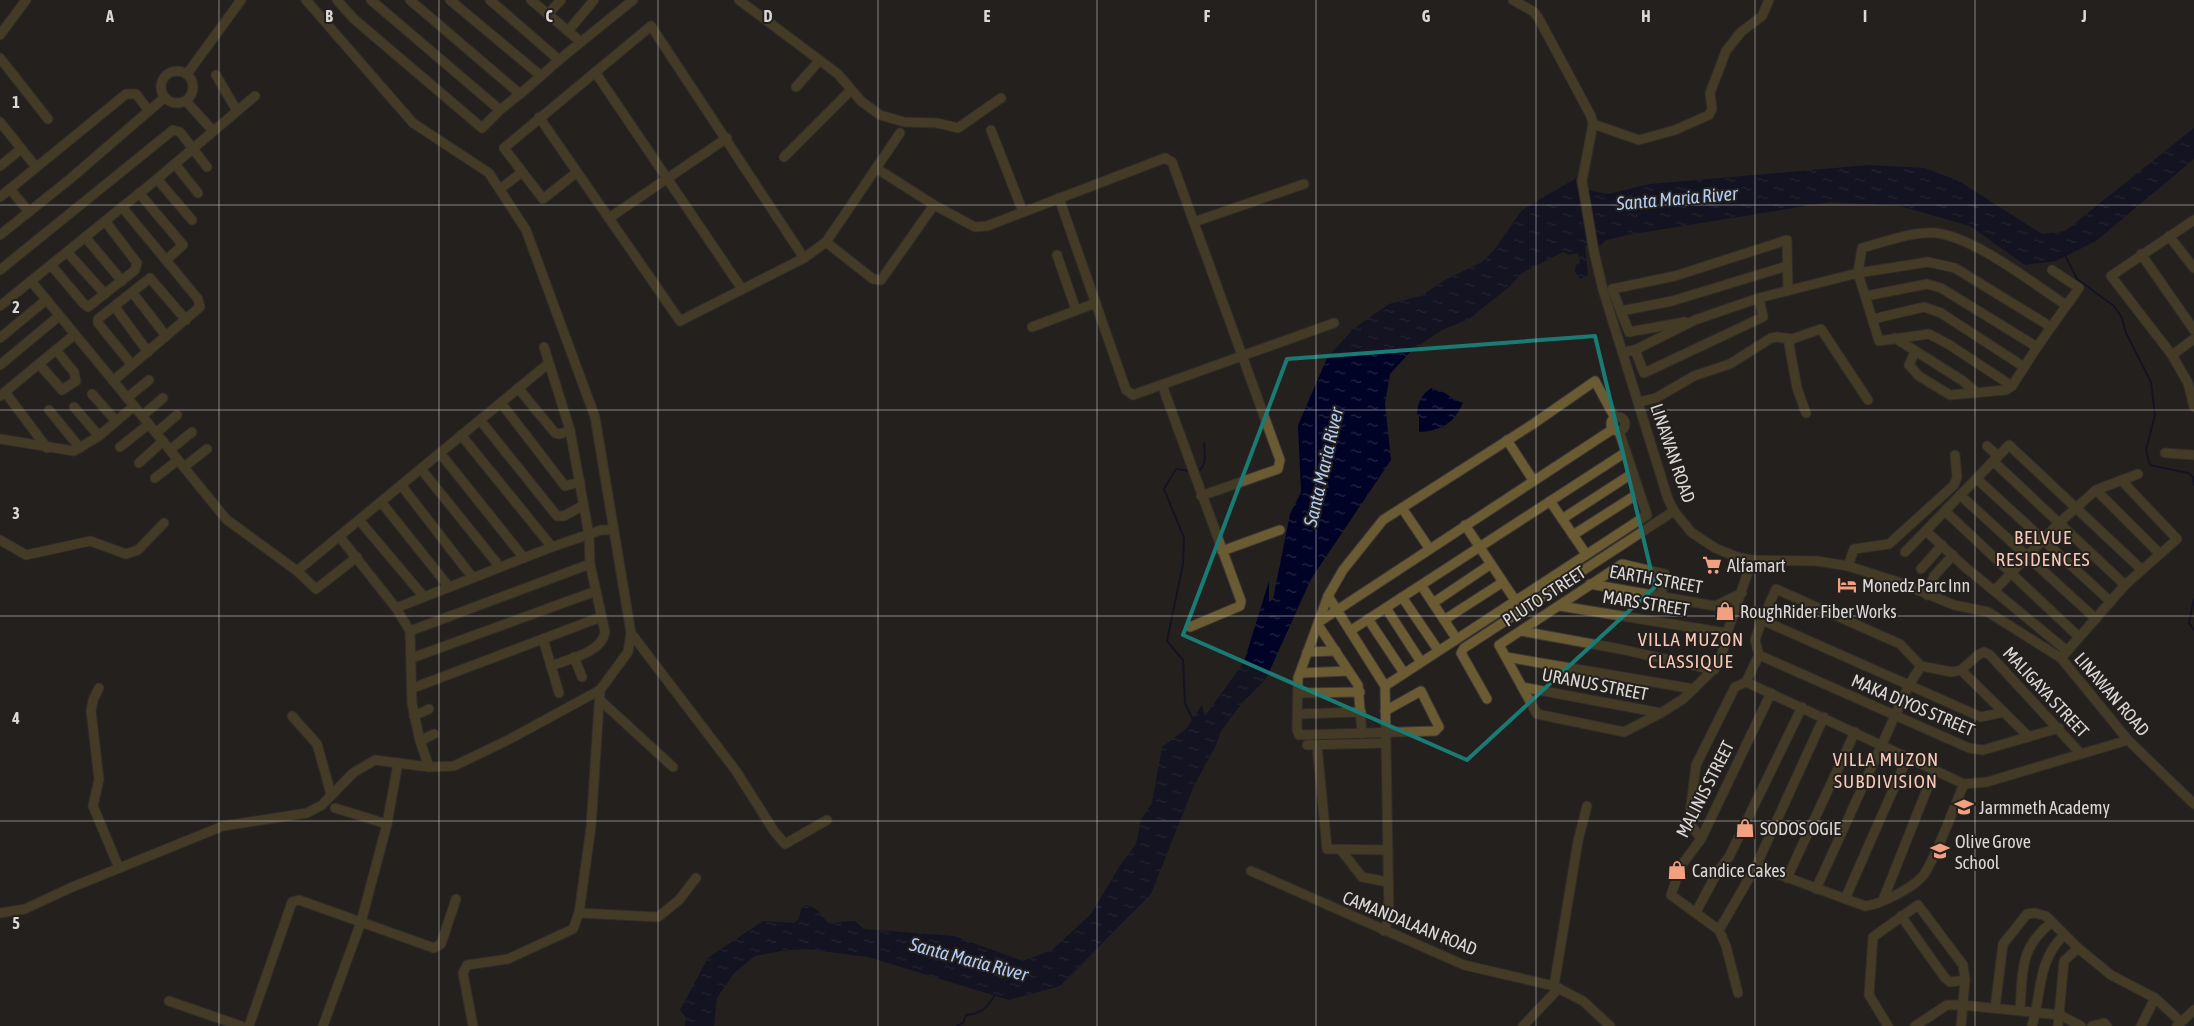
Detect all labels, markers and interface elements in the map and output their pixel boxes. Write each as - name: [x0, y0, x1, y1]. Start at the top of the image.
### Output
- text: A: [105, 7, 114, 25]
- text: B: [325, 7, 333, 25]
- text: C: [545, 7, 553, 25]
- text: D: [764, 7, 773, 25]
- text: E: [984, 7, 991, 25]
- text: F: [1204, 7, 1211, 25]
- text: G: [1422, 7, 1431, 25]
- text: H: [1641, 7, 1651, 25]
- text: I: [1863, 7, 1867, 25]
- text: J: [2080, 7, 2087, 25]
- text: 1: [12, 93, 20, 111]
- water label: Santa Maria River: [1615, 182, 1740, 214]
- text: 2: [12, 298, 20, 316]
- street label: LINAWAN ROAD: [1646, 401, 1700, 505]
- water label: Santa Maria River: [1298, 404, 1348, 530]
- text: 3: [12, 504, 20, 522]
- district label: BELVUE RESIDENCES: [1996, 526, 2091, 570]
- supermarket icon: Alfamart: [1701, 554, 1723, 576]
- place label: Alfamart: [1727, 555, 1786, 576]
- street label: EARTH STREET: [1608, 560, 1704, 598]
- street label: PLUTO STREET: [1499, 561, 1589, 631]
- hotel icon: Monedz Parc Inn: [1836, 574, 1858, 596]
- place label: Monedz Parc Inn: [1862, 575, 1970, 596]
- street label: MARS STREET: [1601, 586, 1691, 620]
- shop icon: RoughRider Fiber Works: [1714, 600, 1736, 622]
- place label: RoughRider Fiber Works: [1740, 601, 1897, 622]
- district label: VILLA MUZON CLASSIQUE: [1638, 628, 1744, 672]
- street label: MALIGAYA STREET: [1999, 642, 2093, 742]
- street label: LINAWAN ROAD: [2070, 648, 2154, 740]
- street label: URANUS STREET: [1540, 663, 1650, 705]
- street label: MAKA DIYOS STREET: [1848, 670, 1978, 740]
- text: 4: [11, 709, 20, 727]
- street label: MALINIS STREET: [1672, 737, 1738, 841]
- district label: VILLA MUZON SUBDIVISION: [1833, 748, 1939, 792]
- school or university icon: Jarmmeth Academy: [1953, 796, 1975, 818]
- place label: Jarmmeth Academy: [1979, 797, 2110, 818]
- shop icon: SODOS OGIE: [1734, 817, 1756, 839]
- place label: SODOS OGIE: [1760, 818, 1841, 839]
- place label: Olive Grove School: [1955, 831, 2031, 873]
- school or university icon: Olive Grove School: [1929, 840, 1951, 862]
- shop icon: Candice Cakes: [1666, 859, 1688, 881]
- place label: Candice Cakes: [1692, 860, 1786, 881]
- street label: CAMANDALAAN ROAD: [1340, 886, 1480, 960]
- text: 5: [12, 914, 20, 932]
- water label: Santa Maria River: [907, 932, 1032, 986]

